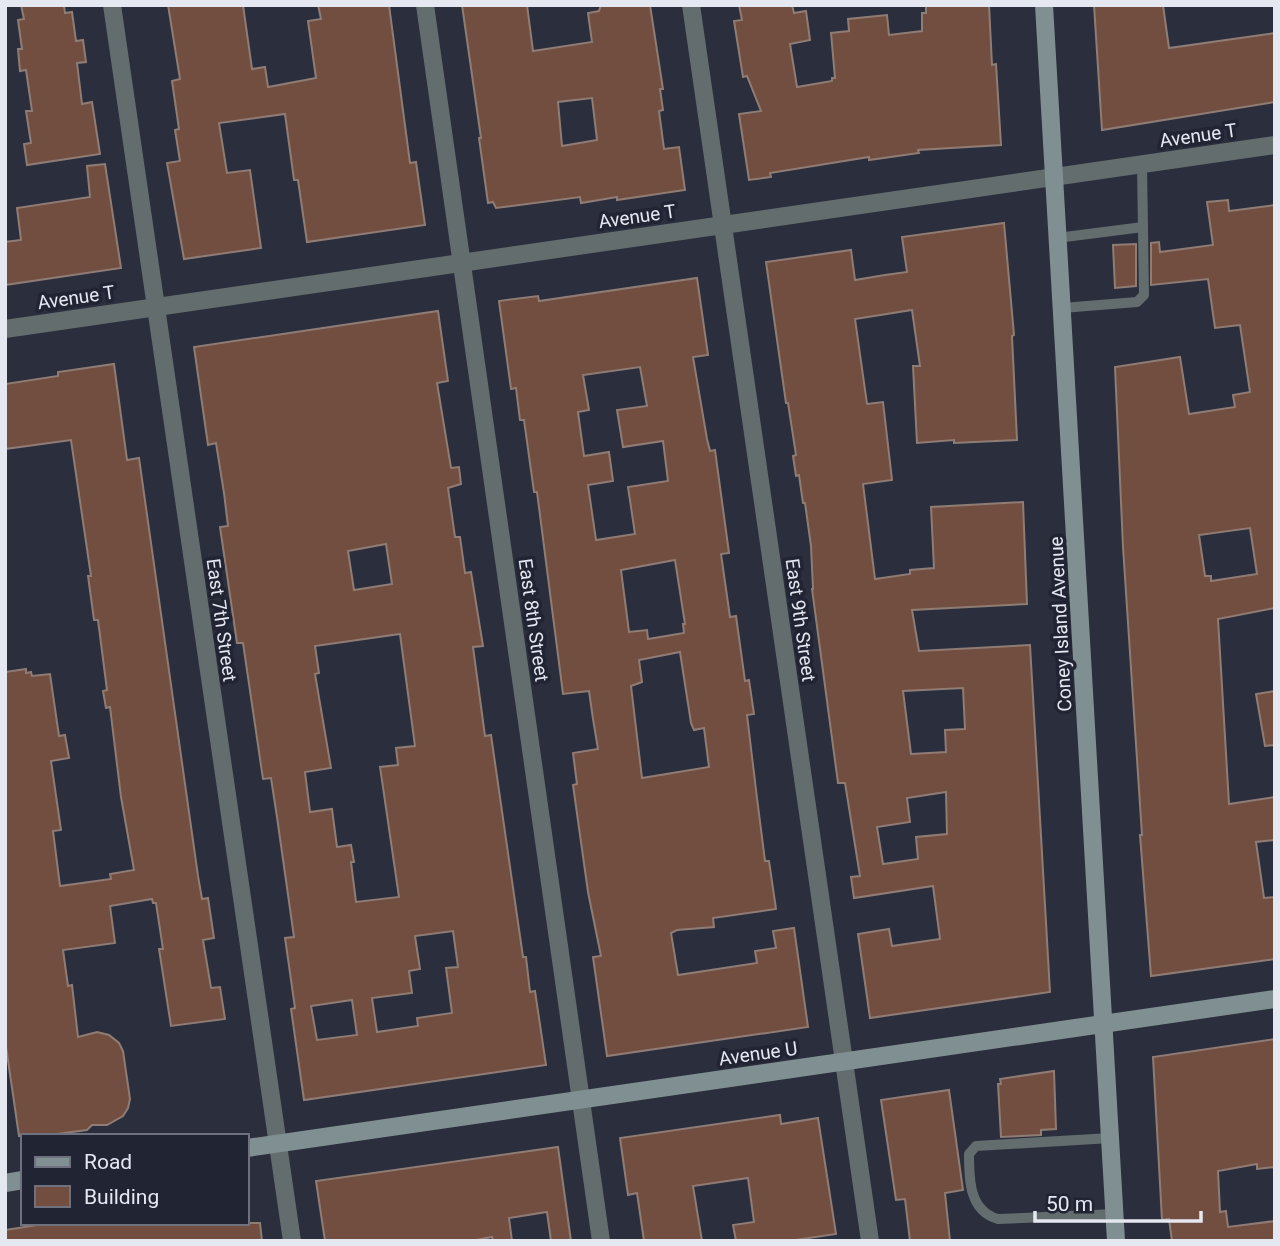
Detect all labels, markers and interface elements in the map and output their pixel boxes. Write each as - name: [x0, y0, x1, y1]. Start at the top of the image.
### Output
- street label: Avenue T: [1158, 119, 1238, 152]
- street label: Avenue T: [597, 200, 677, 233]
- street label: Avenue T: [36, 281, 116, 314]
- street label: Coney Island Avenue: [1044, 536, 1077, 712]
- street label: East 7th Street: [201, 557, 242, 683]
- street label: East 8th Street: [513, 557, 554, 683]
- street label: East 9th Street: [780, 557, 821, 683]
- street label: Avenue U: [717, 1037, 799, 1070]
- legend: [21, 1134, 248, 1225]
- text: Road: [84, 1150, 132, 1174]
- scale bar: [1035, 1180, 1201, 1224]
- text: Building: [84, 1185, 159, 1209]
- text: 50 m: [1046, 1192, 1093, 1216]

